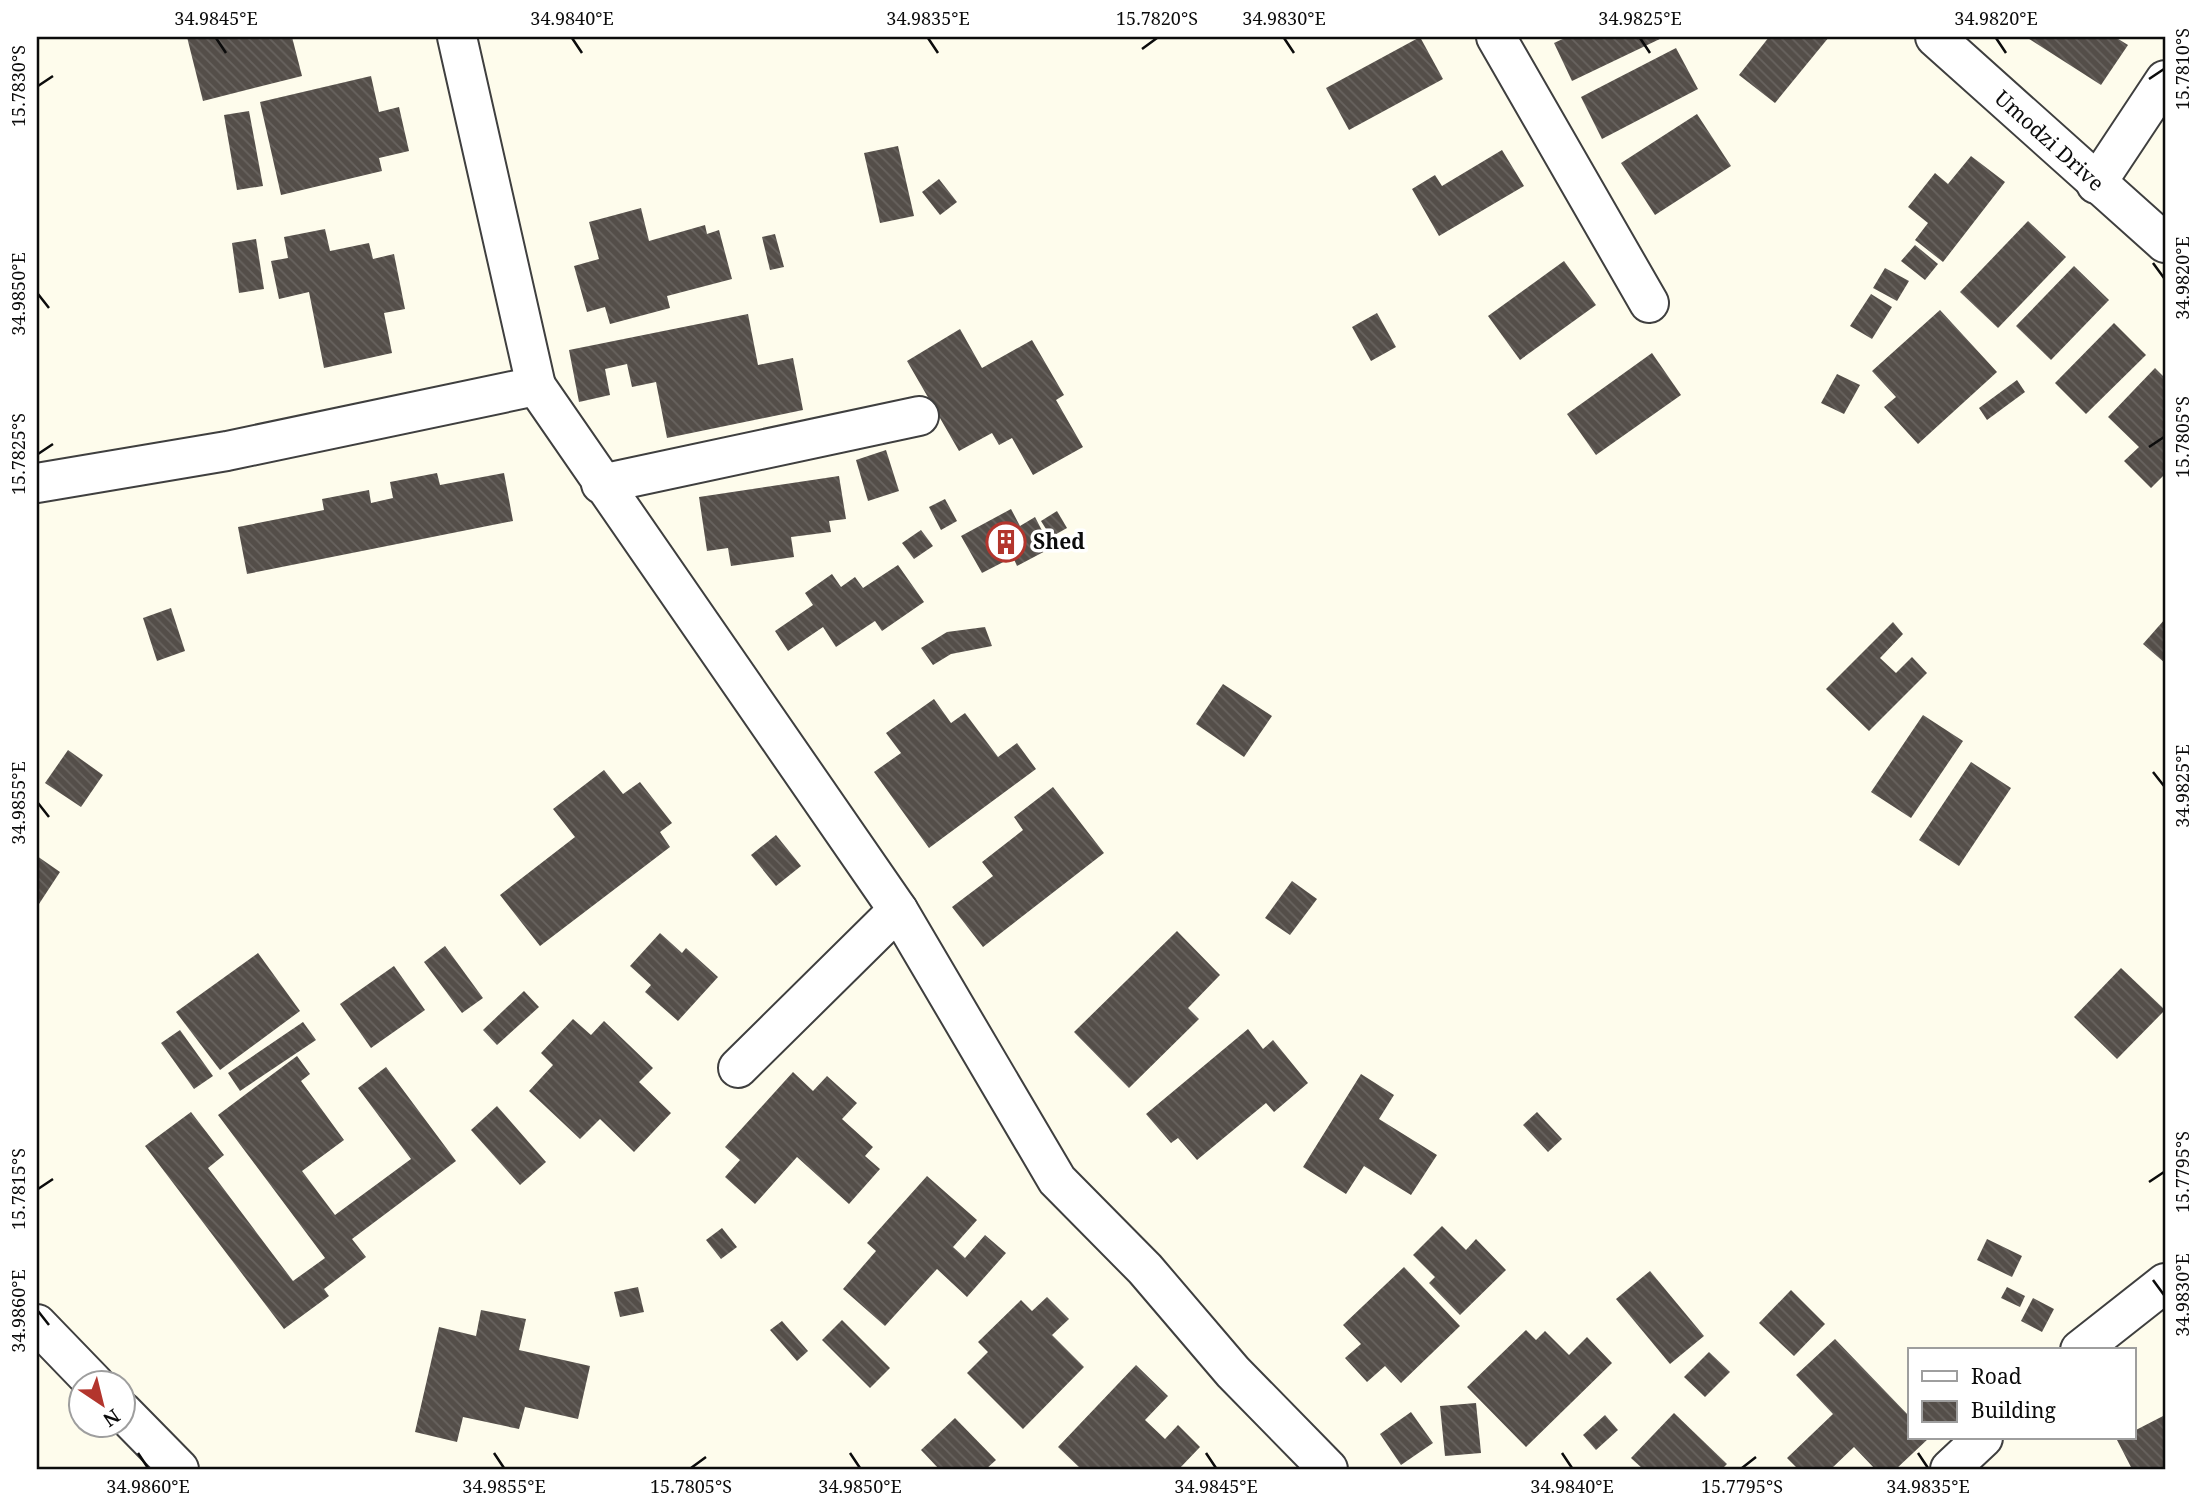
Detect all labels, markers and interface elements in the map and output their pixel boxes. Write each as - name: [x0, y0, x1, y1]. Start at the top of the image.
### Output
- text: 34.9845°E: [174, 6, 258, 30]
- text: 34.9840°E: [530, 6, 614, 30]
- text: 34.9835°E: [886, 6, 970, 30]
- text: 15.7820°S: [1116, 6, 1198, 30]
- text: 34.9830°E: [1242, 6, 1326, 30]
- text: 34.9825°E: [1598, 6, 1682, 30]
- text: 34.9820°E: [1954, 6, 2038, 30]
- text: 15.7810°S: [2170, 28, 2194, 110]
- text: 15.7830°S: [6, 45, 30, 127]
- street label: Umodzi Drive: [1989, 84, 2110, 197]
- text: 34.9820°E: [2170, 236, 2194, 320]
- text: 34.9850°E: [6, 252, 30, 336]
- text: 15.7805°S: [2170, 396, 2194, 478]
- text: 15.7825°S: [6, 413, 30, 495]
- building icon: Shed: [985, 521, 1027, 563]
- place label: Shed: [1033, 527, 1085, 555]
- text: 34.9825°E: [2170, 744, 2194, 828]
- text: 34.9855°E: [6, 761, 30, 845]
- text: 15.7795°S: [2170, 1131, 2194, 1213]
- text: 15.7815°S: [6, 1148, 30, 1230]
- text: 34.9830°E: [2170, 1253, 2194, 1337]
- text: 34.9860°E: [6, 1269, 30, 1353]
- legend: [1908, 1348, 2136, 1440]
- text: Road: [1971, 1362, 2022, 1390]
- north arrow: [66, 1370, 136, 1440]
- text: Building: [1971, 1396, 2056, 1424]
- text: N: [98, 1403, 125, 1433]
- text: 34.9860°E: [106, 1474, 190, 1498]
- text: 34.9855°E: [462, 1474, 546, 1498]
- text: 15.7805°S: [650, 1474, 732, 1498]
- text: 34.9850°E: [818, 1474, 902, 1498]
- text: 34.9845°E: [1174, 1474, 1258, 1498]
- text: 34.9840°E: [1530, 1474, 1614, 1498]
- text: 15.7795°S: [1701, 1474, 1783, 1498]
- text: 34.9835°E: [1886, 1474, 1970, 1498]

